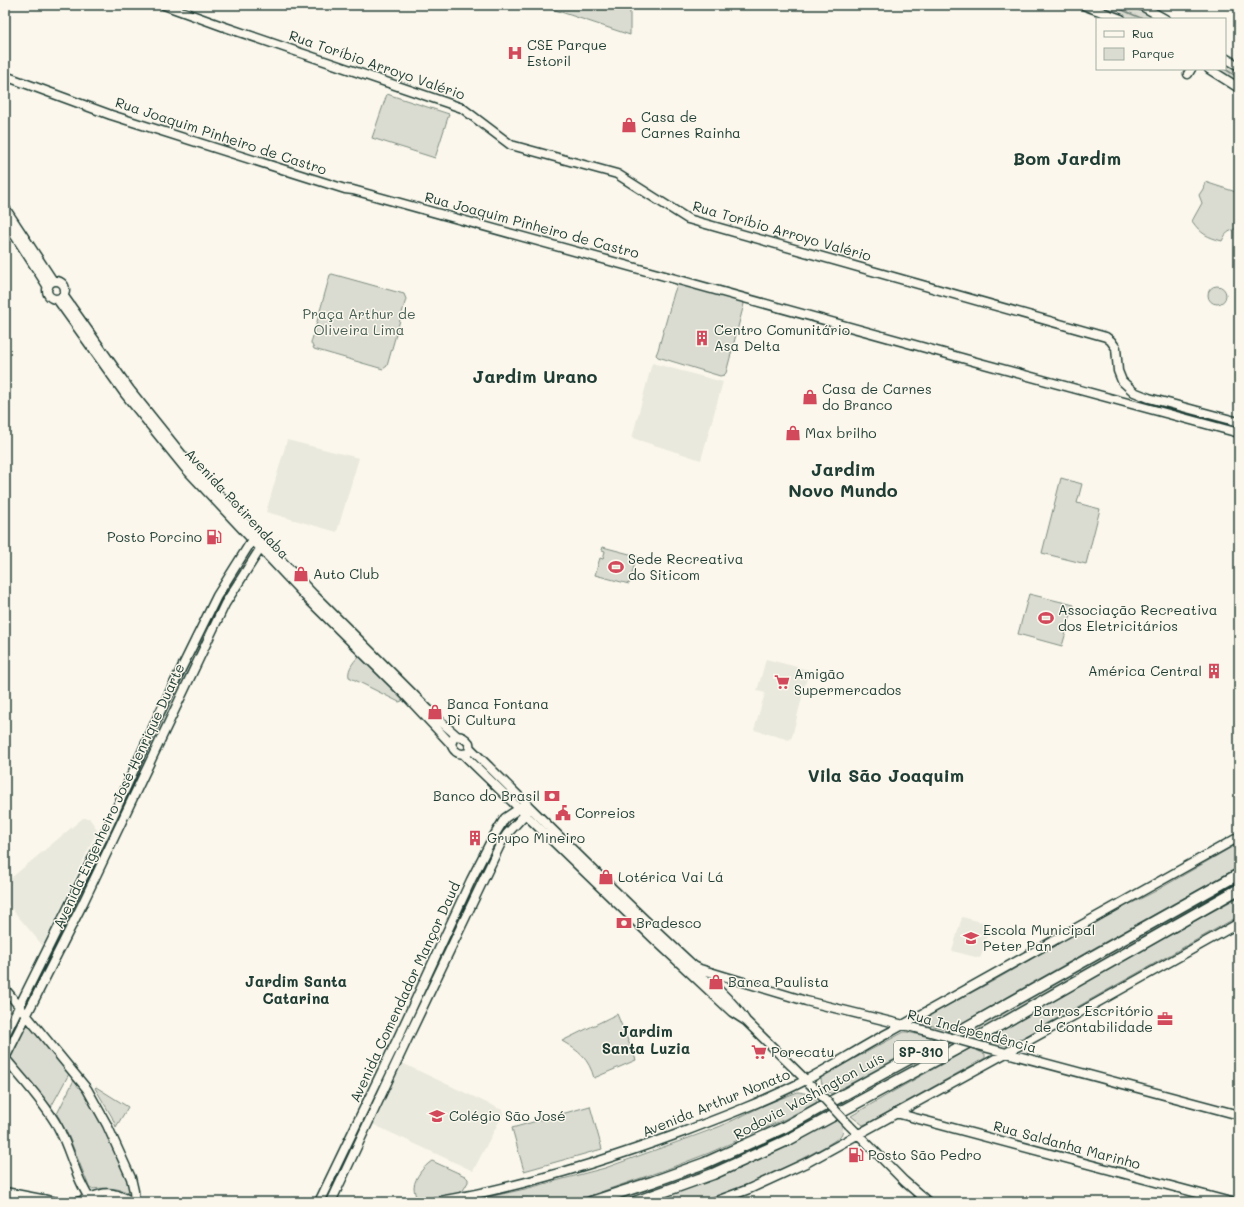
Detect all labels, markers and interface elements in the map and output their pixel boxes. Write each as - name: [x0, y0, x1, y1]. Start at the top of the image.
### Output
- legend: [1096, 18, 1226, 70]
- street label: Rua Toríbio Arroyo Valério: [287, 25, 468, 104]
- text: Rua: [1132, 25, 1154, 41]
- place label: CSE Parque Estoril: [527, 35, 607, 70]
- hospital icon: CSE Parque Estoril: [506, 44, 524, 62]
- text: Parque: [1132, 45, 1175, 61]
- street label: Rua Joaquim Pinheiro de Castro: [113, 92, 329, 179]
- place label: Casa de Carnes Rainha: [641, 107, 741, 142]
- shop icon: Casa de Carnes Rainha: [620, 116, 638, 134]
- district label: Bom Jardim: [1013, 146, 1121, 170]
- street label: Rua Joaquim Pinheiro de Castro: [423, 187, 642, 262]
- street label: Rua Toríbio Arroyo Valério: [691, 196, 874, 265]
- park label: Praça Arthur de Oliveira Lima: [302, 304, 416, 339]
- place label: Centro Comunitário Asa Delta: [714, 320, 850, 355]
- building icon: Centro Comunitário Asa Delta: [693, 329, 711, 347]
- district label: Jardim Urano: [473, 364, 598, 388]
- place label: Casa de Carnes do Branco: [822, 379, 932, 414]
- shop icon: Casa de Carnes do Branco: [801, 388, 819, 406]
- place label: Max brilho: [805, 423, 876, 442]
- shop icon: Max brilho: [784, 424, 802, 442]
- street label: Avenida Potirendaba: [181, 444, 294, 563]
- district label: Jardim Novo Mundo: [788, 457, 898, 502]
- place label: Posto Porcino: [107, 527, 202, 546]
- fuel station icon: Posto Porcino: [205, 528, 223, 546]
- place label: Sede Recreativa do Siticom: [628, 549, 743, 584]
- sports icon: Sede Recreativa do Siticom: [607, 558, 625, 576]
- place label: Auto Club: [313, 564, 379, 583]
- shop icon: Auto Club: [292, 565, 310, 583]
- place label: Associação Recreativa dos Eletricitários: [1058, 600, 1217, 635]
- sports icon: Associação Recreativa dos Eletricitários: [1037, 609, 1055, 627]
- street label: Avenida Engenheiro José Henrique Duarte: [48, 660, 189, 932]
- place label: América Central: [1088, 661, 1202, 680]
- building icon: América Central: [1205, 662, 1223, 680]
- place label: Amigão Supermercados: [794, 664, 902, 699]
- supermarket icon: Amigão Supermercados: [773, 673, 791, 691]
- place label: Banca Fontana Di Cultura: [447, 694, 549, 729]
- shop icon: Banca Fontana Di Cultura: [426, 703, 444, 721]
- district label: Vila São Joaquim: [808, 763, 964, 787]
- place label: Banco do Brasil: [433, 786, 540, 805]
- bank icon: Banco do Brasil: [543, 787, 561, 805]
- place label: Correios: [575, 803, 635, 822]
- public building icon: Correios: [554, 804, 572, 822]
- place label: Grupo Mineiro: [487, 828, 585, 847]
- building icon: Grupo Mineiro: [466, 829, 484, 847]
- place label: Lotérica Vai Lá: [618, 867, 724, 886]
- shop icon: Lotérica Vai Lá: [597, 868, 615, 886]
- street label: Avenida Comendador Mançor Daud: [345, 878, 464, 1105]
- place label: Bradesco: [636, 913, 701, 932]
- bank icon: Bradesco: [615, 914, 633, 932]
- place label: Escola Municipal Peter Pan: [983, 920, 1095, 955]
- school or university icon: Escola Municipal Peter Pan: [962, 929, 980, 947]
- district label: Jardim Santa Catarina: [245, 971, 347, 1008]
- place label: Banca Paulista: [728, 972, 829, 991]
- shop icon: Banca Paulista: [707, 973, 725, 991]
- place label: Barros Escritório de Contabilidade: [1033, 1001, 1153, 1036]
- street label: Rua Independência: [905, 1004, 1039, 1057]
- office icon: Barros Escritório de Contabilidade: [1156, 1010, 1174, 1028]
- district label: Jardim Santa Luzia: [602, 1021, 690, 1058]
- road number: SP-310: [894, 1041, 948, 1063]
- place label: Porecatu: [771, 1042, 834, 1061]
- supermarket icon: Porecatu: [750, 1043, 768, 1061]
- street label: Rodovia Washington Luís: [730, 1048, 887, 1143]
- street label: Avenida Arthur Nonato: [639, 1064, 793, 1141]
- place label: Colégio São José: [449, 1106, 566, 1125]
- school or university icon: Colégio São José: [428, 1107, 446, 1125]
- street label: Rua Saldanha Marinho: [991, 1116, 1143, 1173]
- place label: Posto São Pedro: [868, 1145, 981, 1164]
- fuel station icon: Posto São Pedro: [847, 1146, 865, 1164]

